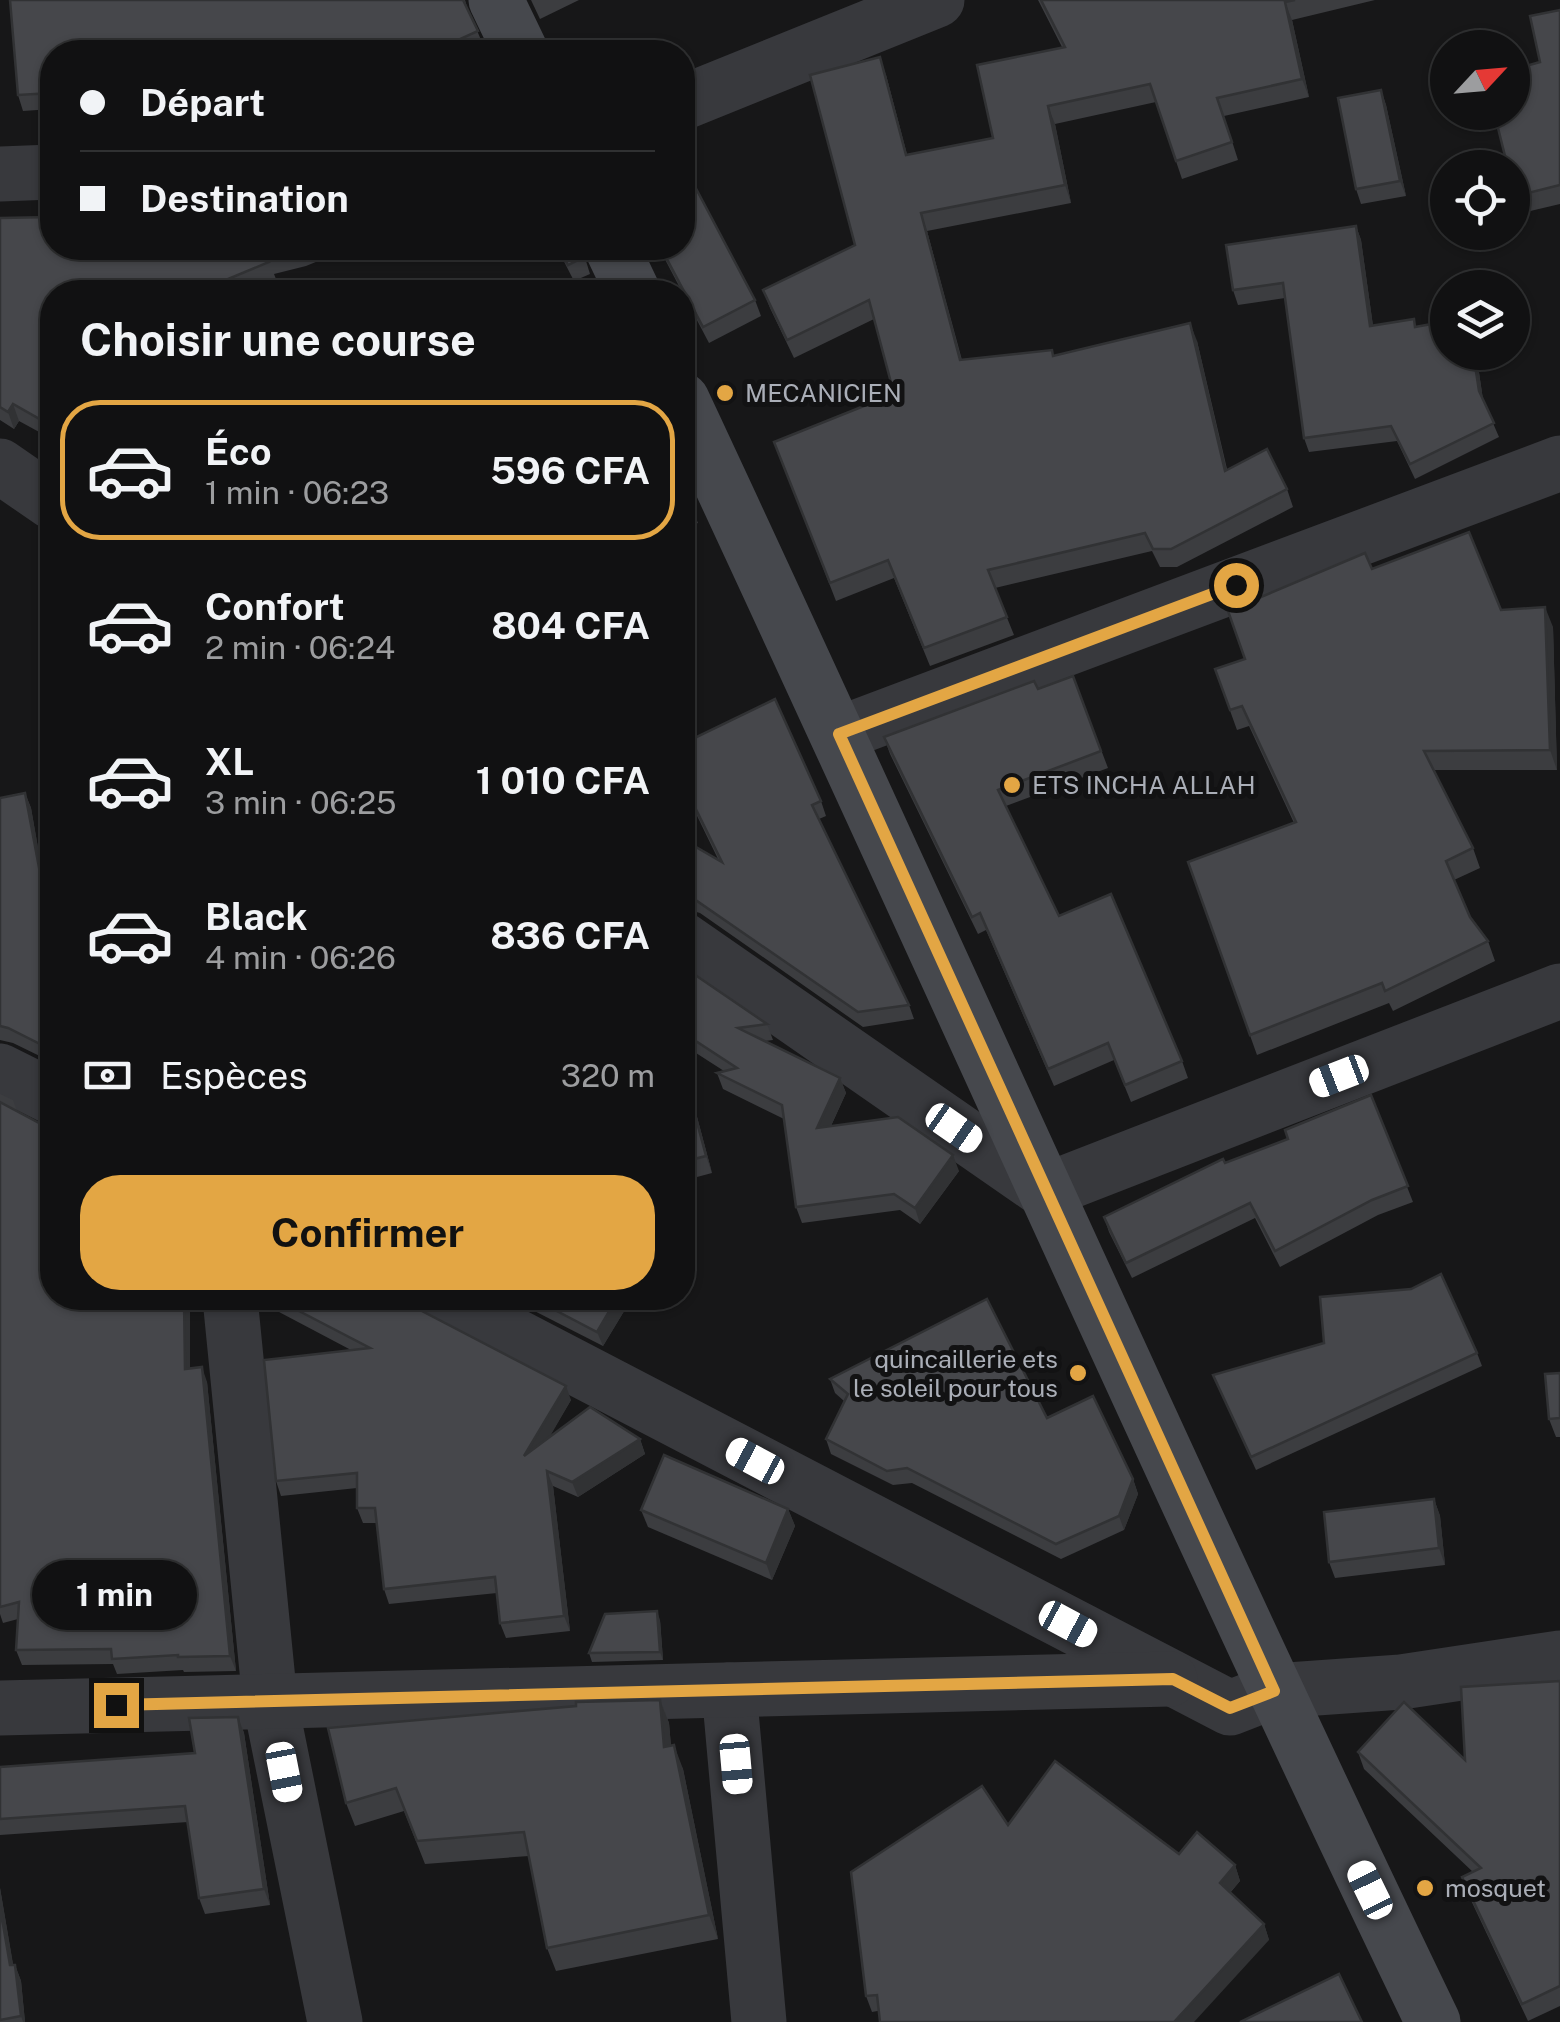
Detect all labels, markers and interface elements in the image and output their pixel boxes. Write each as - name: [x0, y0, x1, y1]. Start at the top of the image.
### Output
- north arrow: [1430, 30, 1530, 130]
- map controls: [1430, 30, 1530, 370]
- text: Départ: [140, 80, 265, 125]
- button: locate: [1430, 150, 1530, 250]
- text: Destination: [140, 176, 349, 221]
- button: layers: [1430, 270, 1530, 370]
- text: Choisir une course: [80, 313, 476, 366]
- place label: MECANICIEN: [745, 378, 902, 408]
- marker: MECANICIEN: [714, 382, 736, 404]
- icon: car: [85, 425, 175, 515]
- text: Éco: [205, 429, 272, 474]
- text: 596 CFA: [490, 448, 650, 493]
- text: 1 min · 06:23: [205, 474, 389, 511]
- route start: [1214, 563, 1259, 608]
- icon: car: [85, 580, 175, 670]
- text: Confort: [205, 584, 345, 629]
- text: 804 CFA: [491, 603, 650, 648]
- text: 2 min · 06:24: [205, 629, 395, 666]
- icon: car: [85, 735, 175, 825]
- text: XL: [205, 739, 254, 784]
- text: 1 010 CFA: [476, 758, 650, 803]
- place label: ETS INCHA ALLAH: [1032, 770, 1256, 800]
- marker: ETS INCHA ALLAH: [1001, 774, 1023, 796]
- text: 3 min · 06:25: [205, 784, 397, 821]
- icon: car: [85, 890, 175, 980]
- text: Black: [205, 894, 308, 939]
- text: 836 CFA: [490, 913, 650, 958]
- text: 4 min · 06:26: [205, 939, 396, 976]
- icon: cash: [80, 1048, 135, 1103]
- car: [1306, 1051, 1372, 1101]
- text: Espèces: [160, 1053, 308, 1098]
- text: 320 m: [561, 1057, 655, 1094]
- car: [921, 1099, 987, 1157]
- button: Confirmer: [80, 1175, 655, 1290]
- place label: quincaillerie ets le soleil pour tous: [853, 1344, 1058, 1403]
- marker: quincaillerie ets le soleil pour tous: [1067, 1362, 1089, 1384]
- car: [721, 1434, 789, 1488]
- callout: 1 min: [34, 1560, 198, 1630]
- text: 1 min: [76, 1576, 153, 1613]
- car: [1034, 1597, 1102, 1651]
- route end: [94, 1683, 139, 1728]
- car: [718, 1733, 754, 1795]
- car: [264, 1740, 304, 1804]
- car: [1343, 1856, 1397, 1924]
- place label: mosquet: [1445, 1873, 1546, 1903]
- marker: mosquet: [1414, 1877, 1436, 1899]

